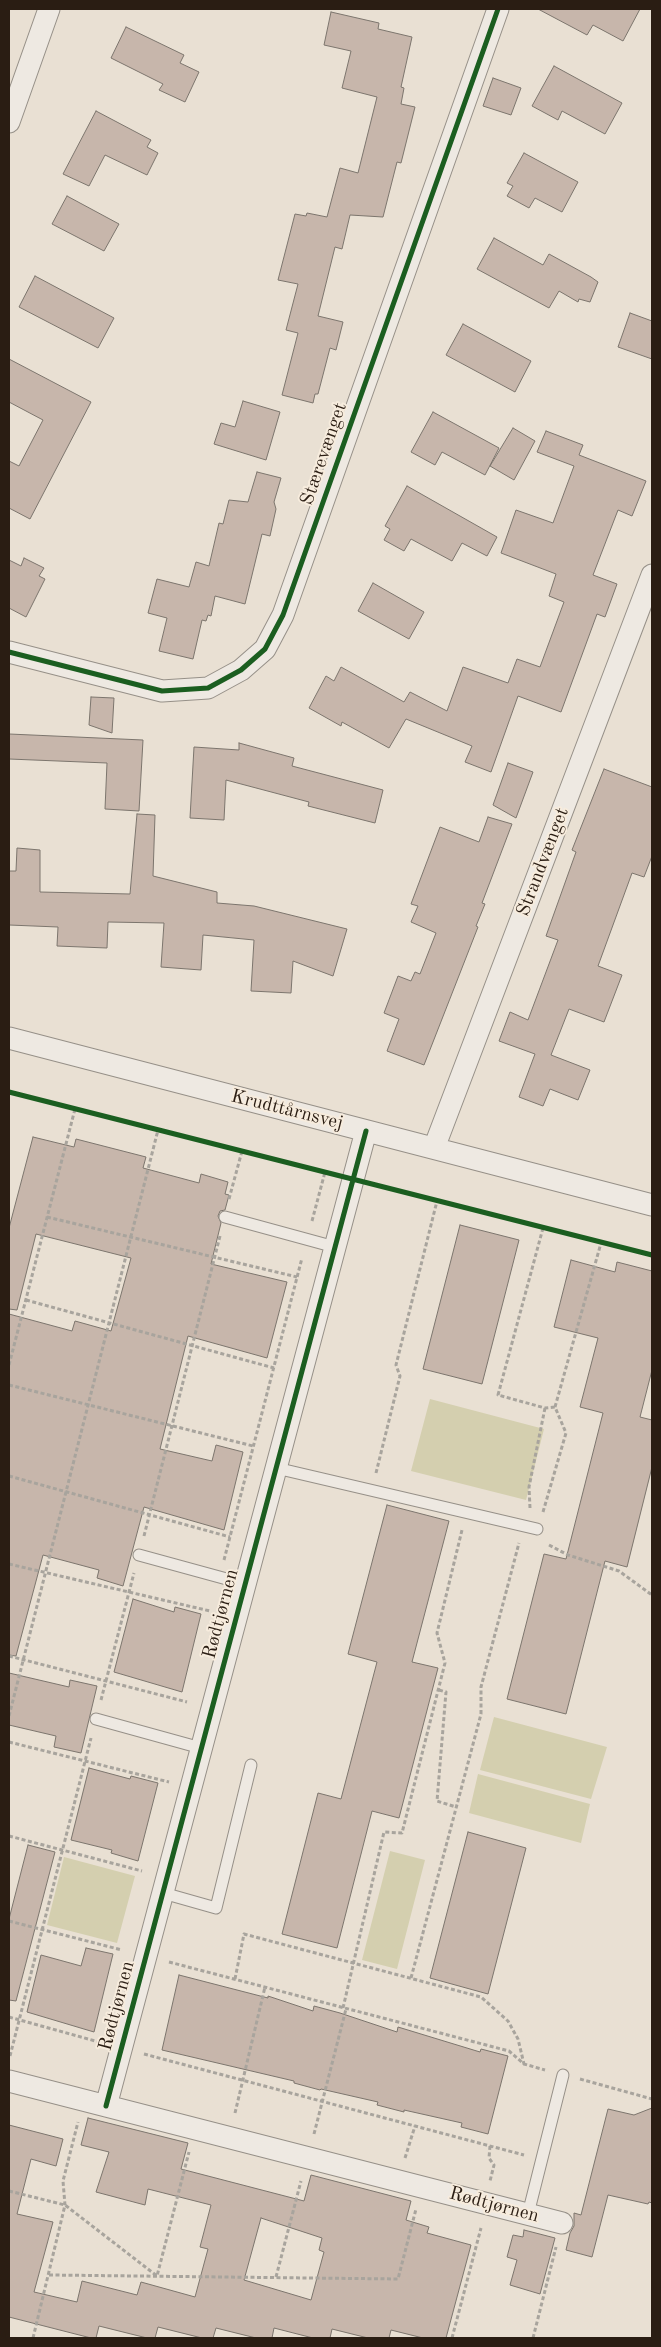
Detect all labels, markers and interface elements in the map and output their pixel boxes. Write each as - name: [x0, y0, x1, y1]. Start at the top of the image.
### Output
- street label: Stærevænget: [296, 400, 352, 508]
- street label: Strandvænget: [512, 804, 574, 920]
- street label: Krudttårnsvej: [228, 1085, 346, 1135]
- street label: Rødtjørnen: [198, 1567, 244, 1661]
- street label: Rødtjørnen: [94, 1959, 140, 2053]
- street label: Rødtjørnen: [447, 2182, 541, 2228]

